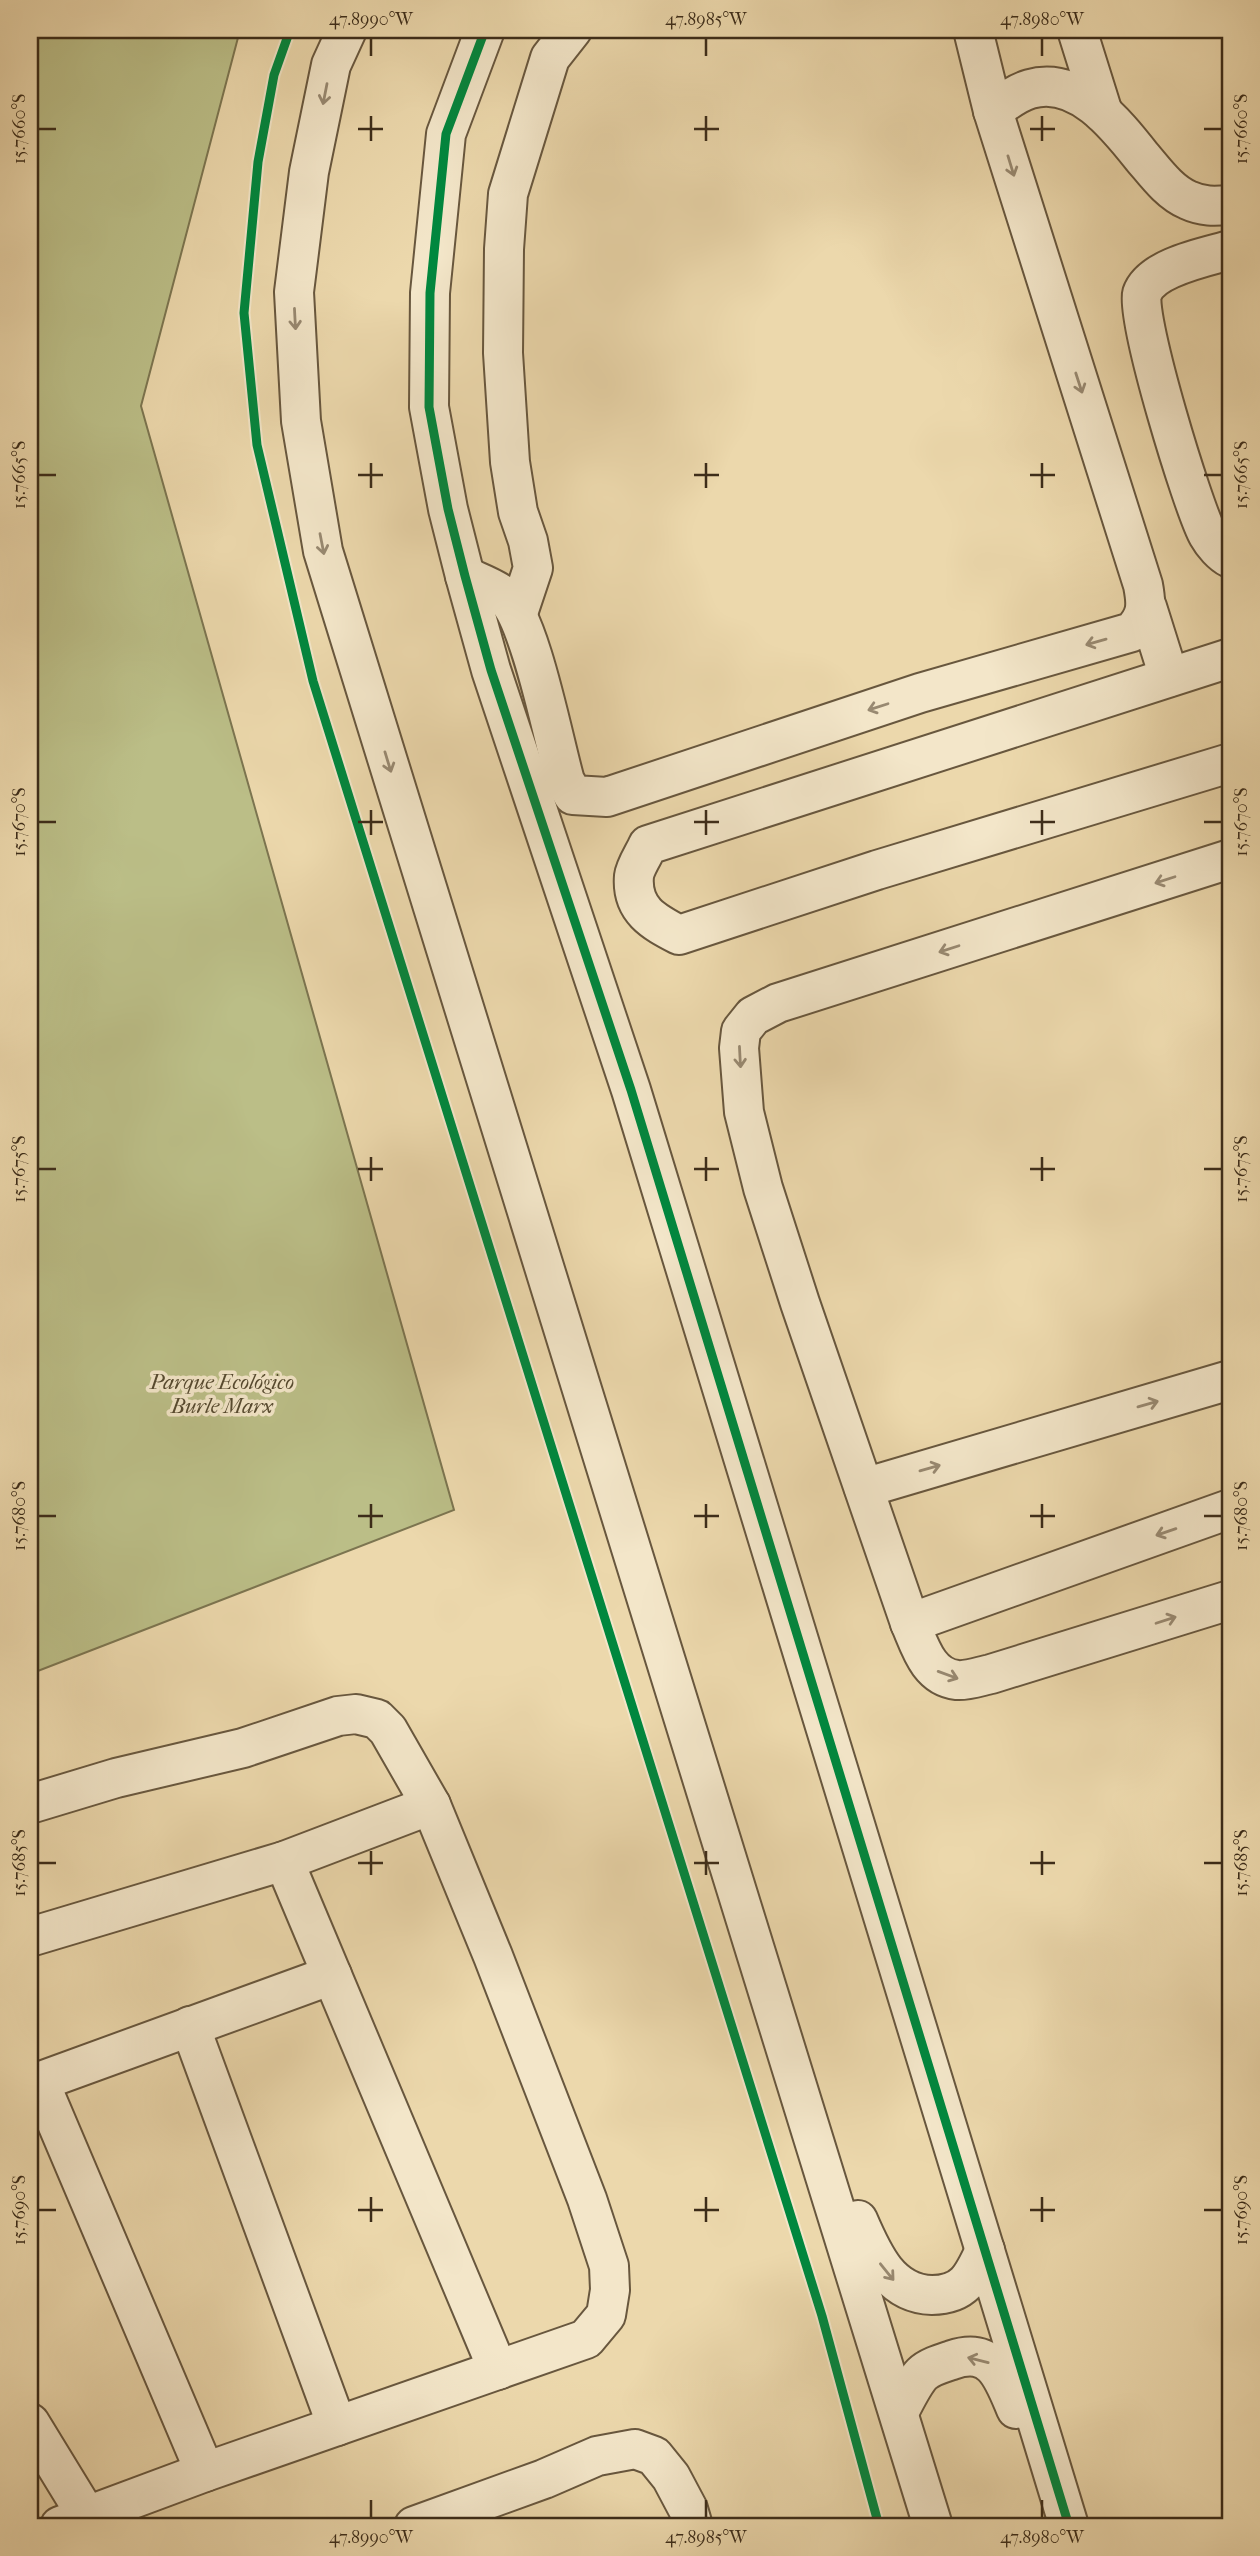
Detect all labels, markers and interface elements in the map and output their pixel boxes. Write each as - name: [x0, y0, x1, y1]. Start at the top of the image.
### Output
- text: 47.8990°W: [329, 9, 414, 30]
- text: 47.8985°W: [665, 9, 748, 30]
- text: 47.8980°W: [1000, 9, 1085, 30]
- one-way arrow: [318, 82, 331, 105]
- text: 15.7660°S: [9, 94, 30, 164]
- text: 15.7660°S: [1231, 94, 1252, 164]
- one-way arrow: [1005, 155, 1018, 177]
- one-way arrow: [289, 307, 302, 330]
- one-way arrow: [1074, 372, 1087, 394]
- text: 15.7665°S: [9, 441, 30, 509]
- text: 15.7665°S: [1231, 441, 1252, 509]
- one-way arrow: [316, 532, 329, 555]
- one-way arrow: [1085, 636, 1107, 649]
- one-way arrow: [867, 701, 889, 714]
- one-way arrow: [382, 751, 395, 773]
- text: 15.7670°S: [9, 787, 30, 857]
- text: 15.7670°S: [1231, 787, 1252, 857]
- one-way arrow: [1155, 874, 1177, 887]
- one-way arrow: [938, 944, 960, 956]
- one-way arrow: [734, 1045, 747, 1068]
- text: 15.7675°S: [9, 1135, 30, 1203]
- text: 15.7675°S: [1231, 1135, 1252, 1203]
- park label: Parque Ecológico Burle Marx: [149, 1370, 294, 1418]
- one-way arrow: [1136, 1397, 1159, 1410]
- one-way arrow: [918, 1461, 940, 1474]
- text: 15.7680°S: [9, 1481, 30, 1551]
- text: 15.7680°S: [1231, 1481, 1252, 1551]
- one-way arrow: [1155, 1527, 1177, 1539]
- one-way arrow: [1155, 1613, 1177, 1626]
- one-way arrow: [937, 1670, 958, 1682]
- text: 15.7685°S: [9, 1829, 30, 1897]
- text: 15.7685°S: [1231, 1829, 1252, 1897]
- text: 15.7690°S: [9, 2175, 30, 2245]
- text: 15.7690°S: [1231, 2175, 1252, 2245]
- one-way arrow: [879, 2262, 894, 2280]
- one-way arrow: [968, 2352, 990, 2365]
- text: 47.8990°W: [329, 2527, 414, 2548]
- text: 47.8985°W: [665, 2527, 748, 2548]
- text: 47.8980°W: [1000, 2527, 1085, 2548]

